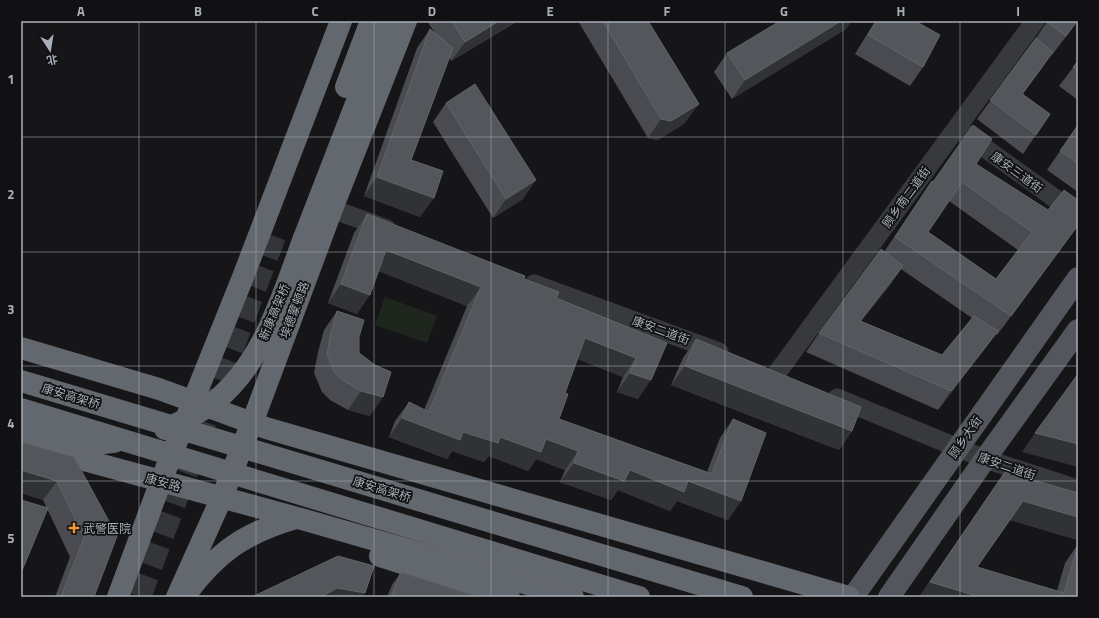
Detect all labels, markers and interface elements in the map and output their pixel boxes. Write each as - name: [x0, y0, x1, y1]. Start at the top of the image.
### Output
- text: A: [77, 1, 85, 21]
- text: B: [194, 1, 202, 21]
- text: C: [311, 1, 319, 21]
- text: D: [428, 1, 436, 21]
- text: E: [546, 1, 554, 21]
- text: F: [664, 1, 671, 21]
- text: G: [780, 1, 788, 21]
- text: H: [897, 1, 905, 21]
- text: I: [1016, 1, 1020, 21]
- north arrow: [30, 30, 70, 70]
- text: 北: [45, 51, 59, 69]
- text: 1: [7, 69, 15, 89]
- street label: 康安三道街: [987, 147, 1047, 197]
- street label: 顾乡南二道街: [877, 162, 935, 232]
- text: 2: [7, 184, 15, 204]
- street label: 埃德蒙顿路: [274, 279, 314, 341]
- street label: 新康高架桥: [254, 281, 294, 343]
- text: 3: [7, 299, 15, 319]
- street label: 康安二道街: [630, 311, 692, 349]
- street label: 康安高架桥: [40, 378, 102, 414]
- street label: 顾乡大街: [943, 412, 987, 462]
- text: 4: [7, 413, 15, 433]
- street label: 康安二道街: [976, 447, 1038, 485]
- street label: 康安路: [143, 468, 183, 496]
- street label: 康安高架桥: [351, 471, 413, 507]
- place label: 武警医院: [83, 519, 131, 538]
- marker: 武警医院: [68, 522, 80, 534]
- text: 5: [7, 528, 15, 548]

